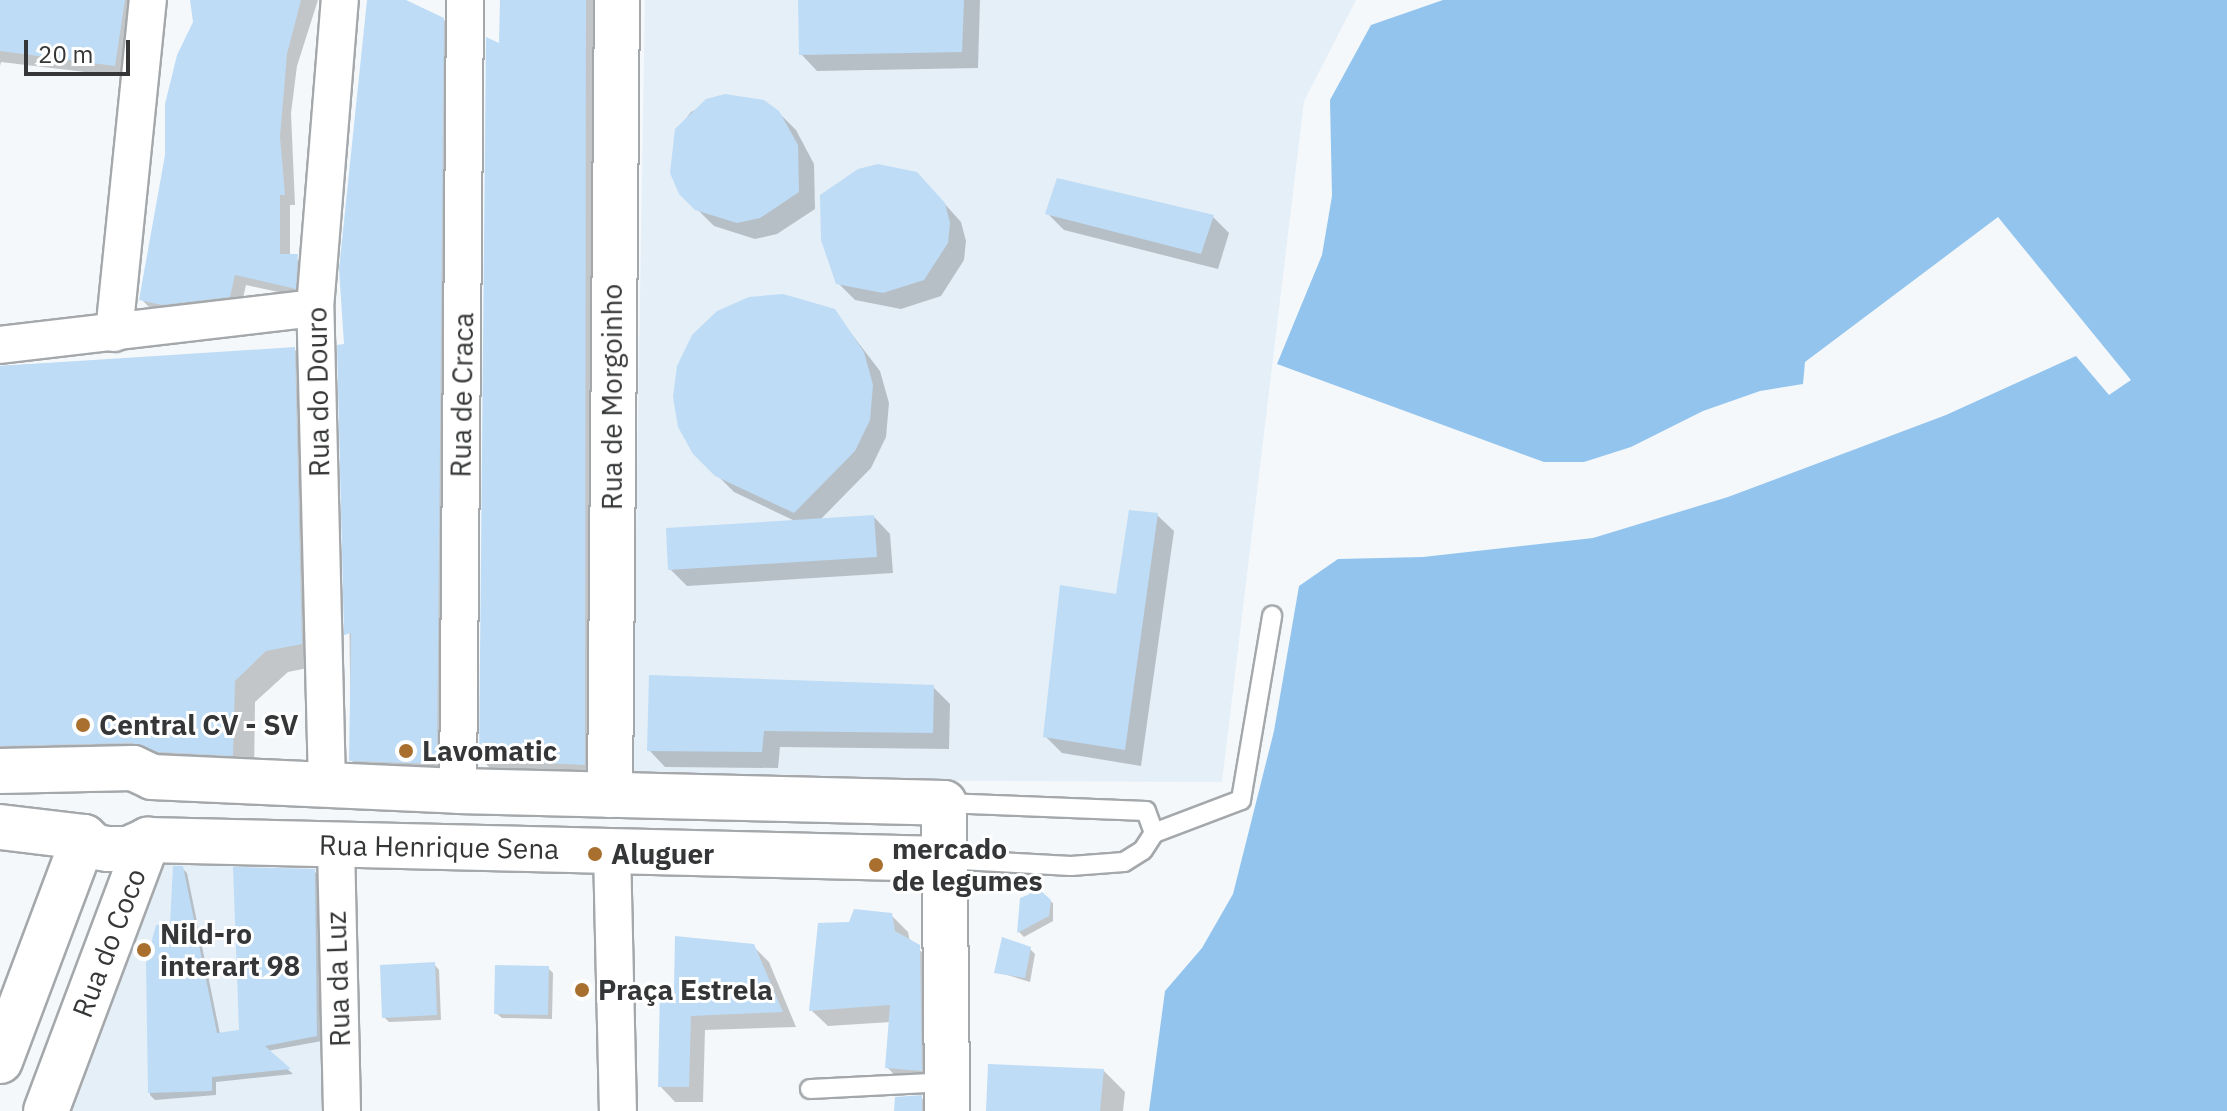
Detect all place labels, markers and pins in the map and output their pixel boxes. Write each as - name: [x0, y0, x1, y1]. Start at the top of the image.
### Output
- place label: Central CV - SV: [99, 708, 298, 742]
- marker: Central CV - SV: [74, 716, 92, 734]
- place label: Lavomatic: [422, 734, 557, 768]
- marker: Lavomatic: [397, 742, 415, 760]
- place label: mercado de legumes: [892, 832, 1042, 898]
- place label: Aluguer: [611, 837, 714, 871]
- marker: Aluguer: [586, 845, 604, 863]
- marker: mercado de legumes: [867, 856, 885, 874]
- place label: Nild-ro interart 98: [160, 917, 300, 983]
- marker: Nild-ro interart 98: [135, 941, 153, 959]
- place label: Praça Estrela: [598, 973, 773, 1007]
- marker: Praça Estrela: [573, 981, 591, 999]

